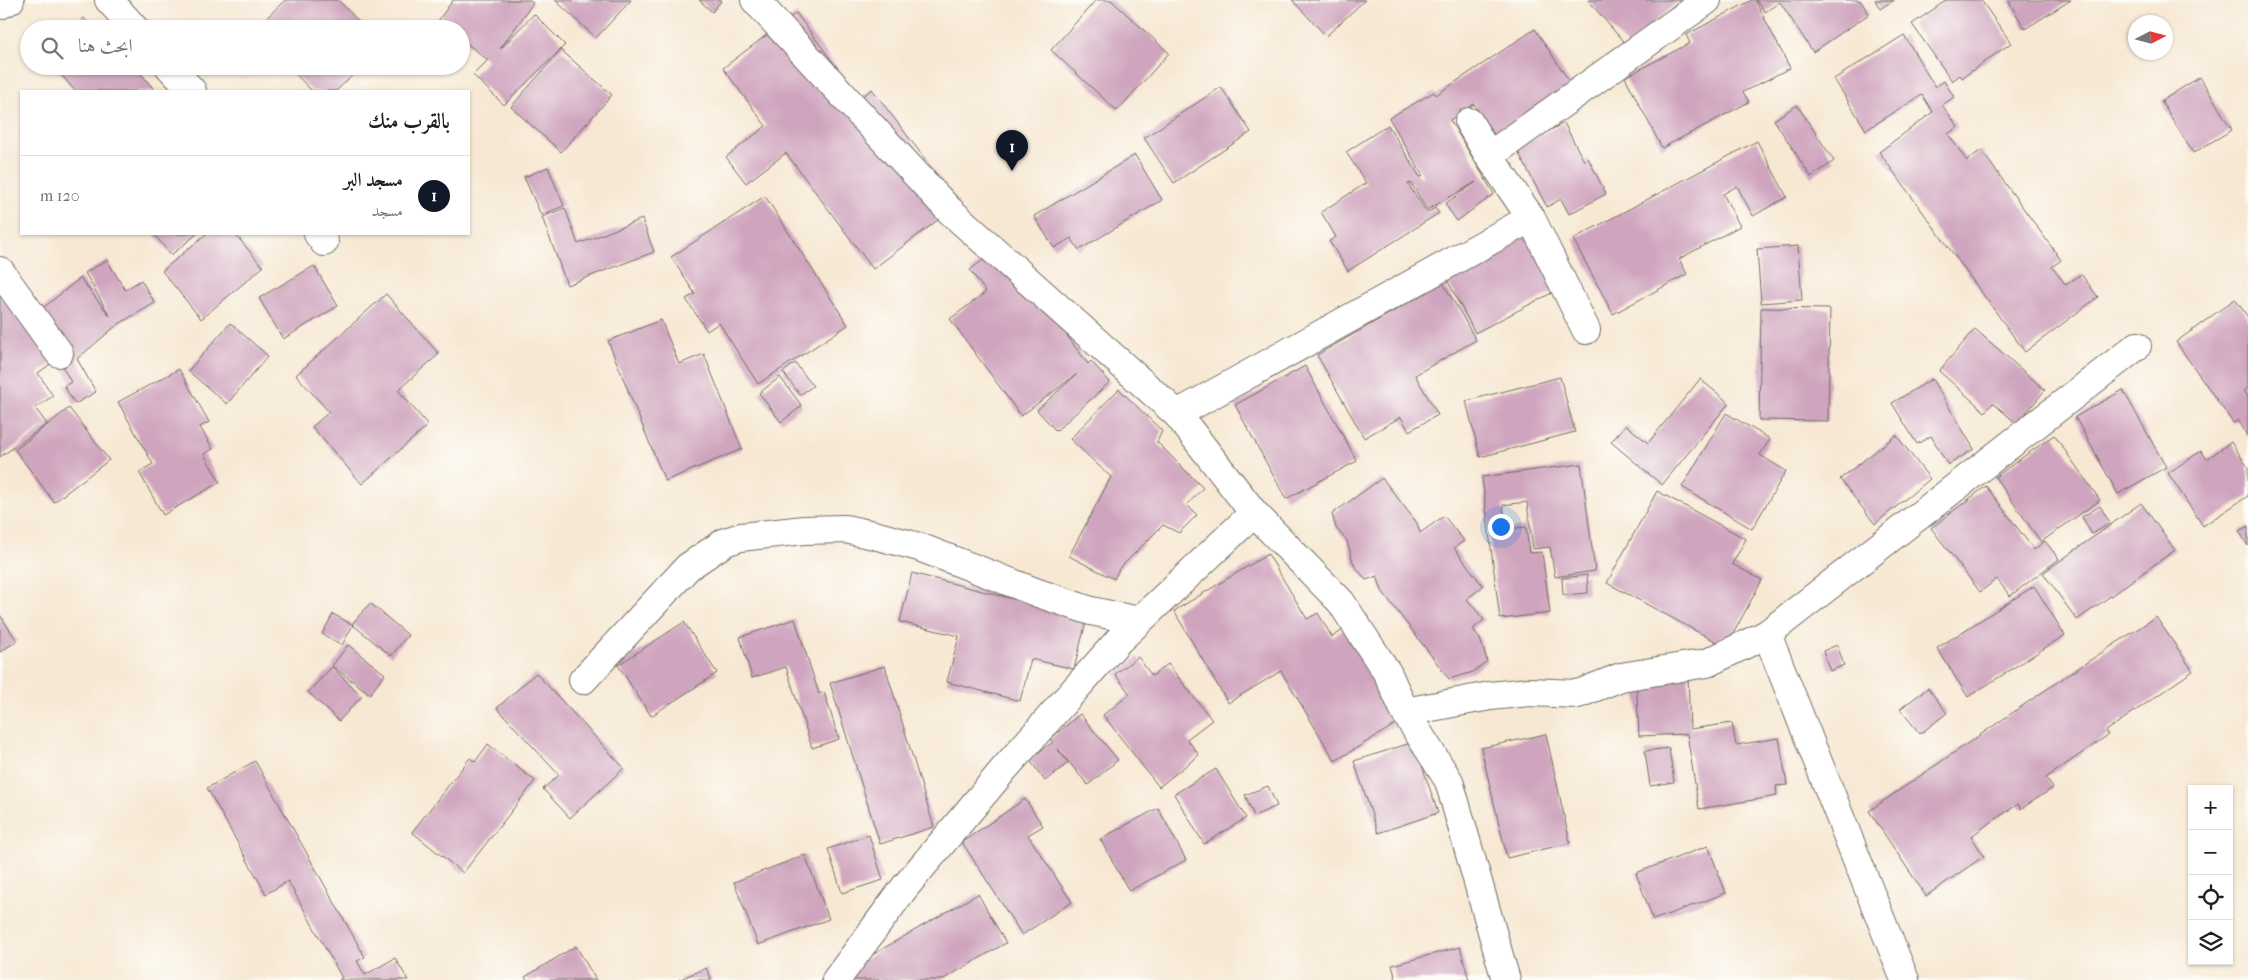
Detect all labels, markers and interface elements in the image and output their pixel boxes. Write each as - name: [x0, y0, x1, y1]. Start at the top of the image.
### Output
- north arrow: [2128, 15, 2173, 60]
- search box: [20, 20, 470, 75]
- icon: search: [38, 34, 66, 62]
- text: ابحث هنا: [78, 35, 133, 57]
- text: بالقرب منك: [368, 109, 450, 133]
- pin: 1: [996, 130, 1028, 171]
- text: مسجد البر: [344, 169, 403, 191]
- text: 120 m: [40, 186, 80, 205]
- text: 1: [431, 186, 437, 205]
- text: مسجد: [372, 201, 403, 220]
- your location: [1488, 514, 1514, 540]
- map controls: [2188, 785, 2233, 965]
- button: +: [2188, 785, 2233, 830]
- button: −: [2188, 830, 2233, 875]
- button: locate: [2188, 875, 2233, 920]
- button: layers: [2188, 920, 2233, 965]

